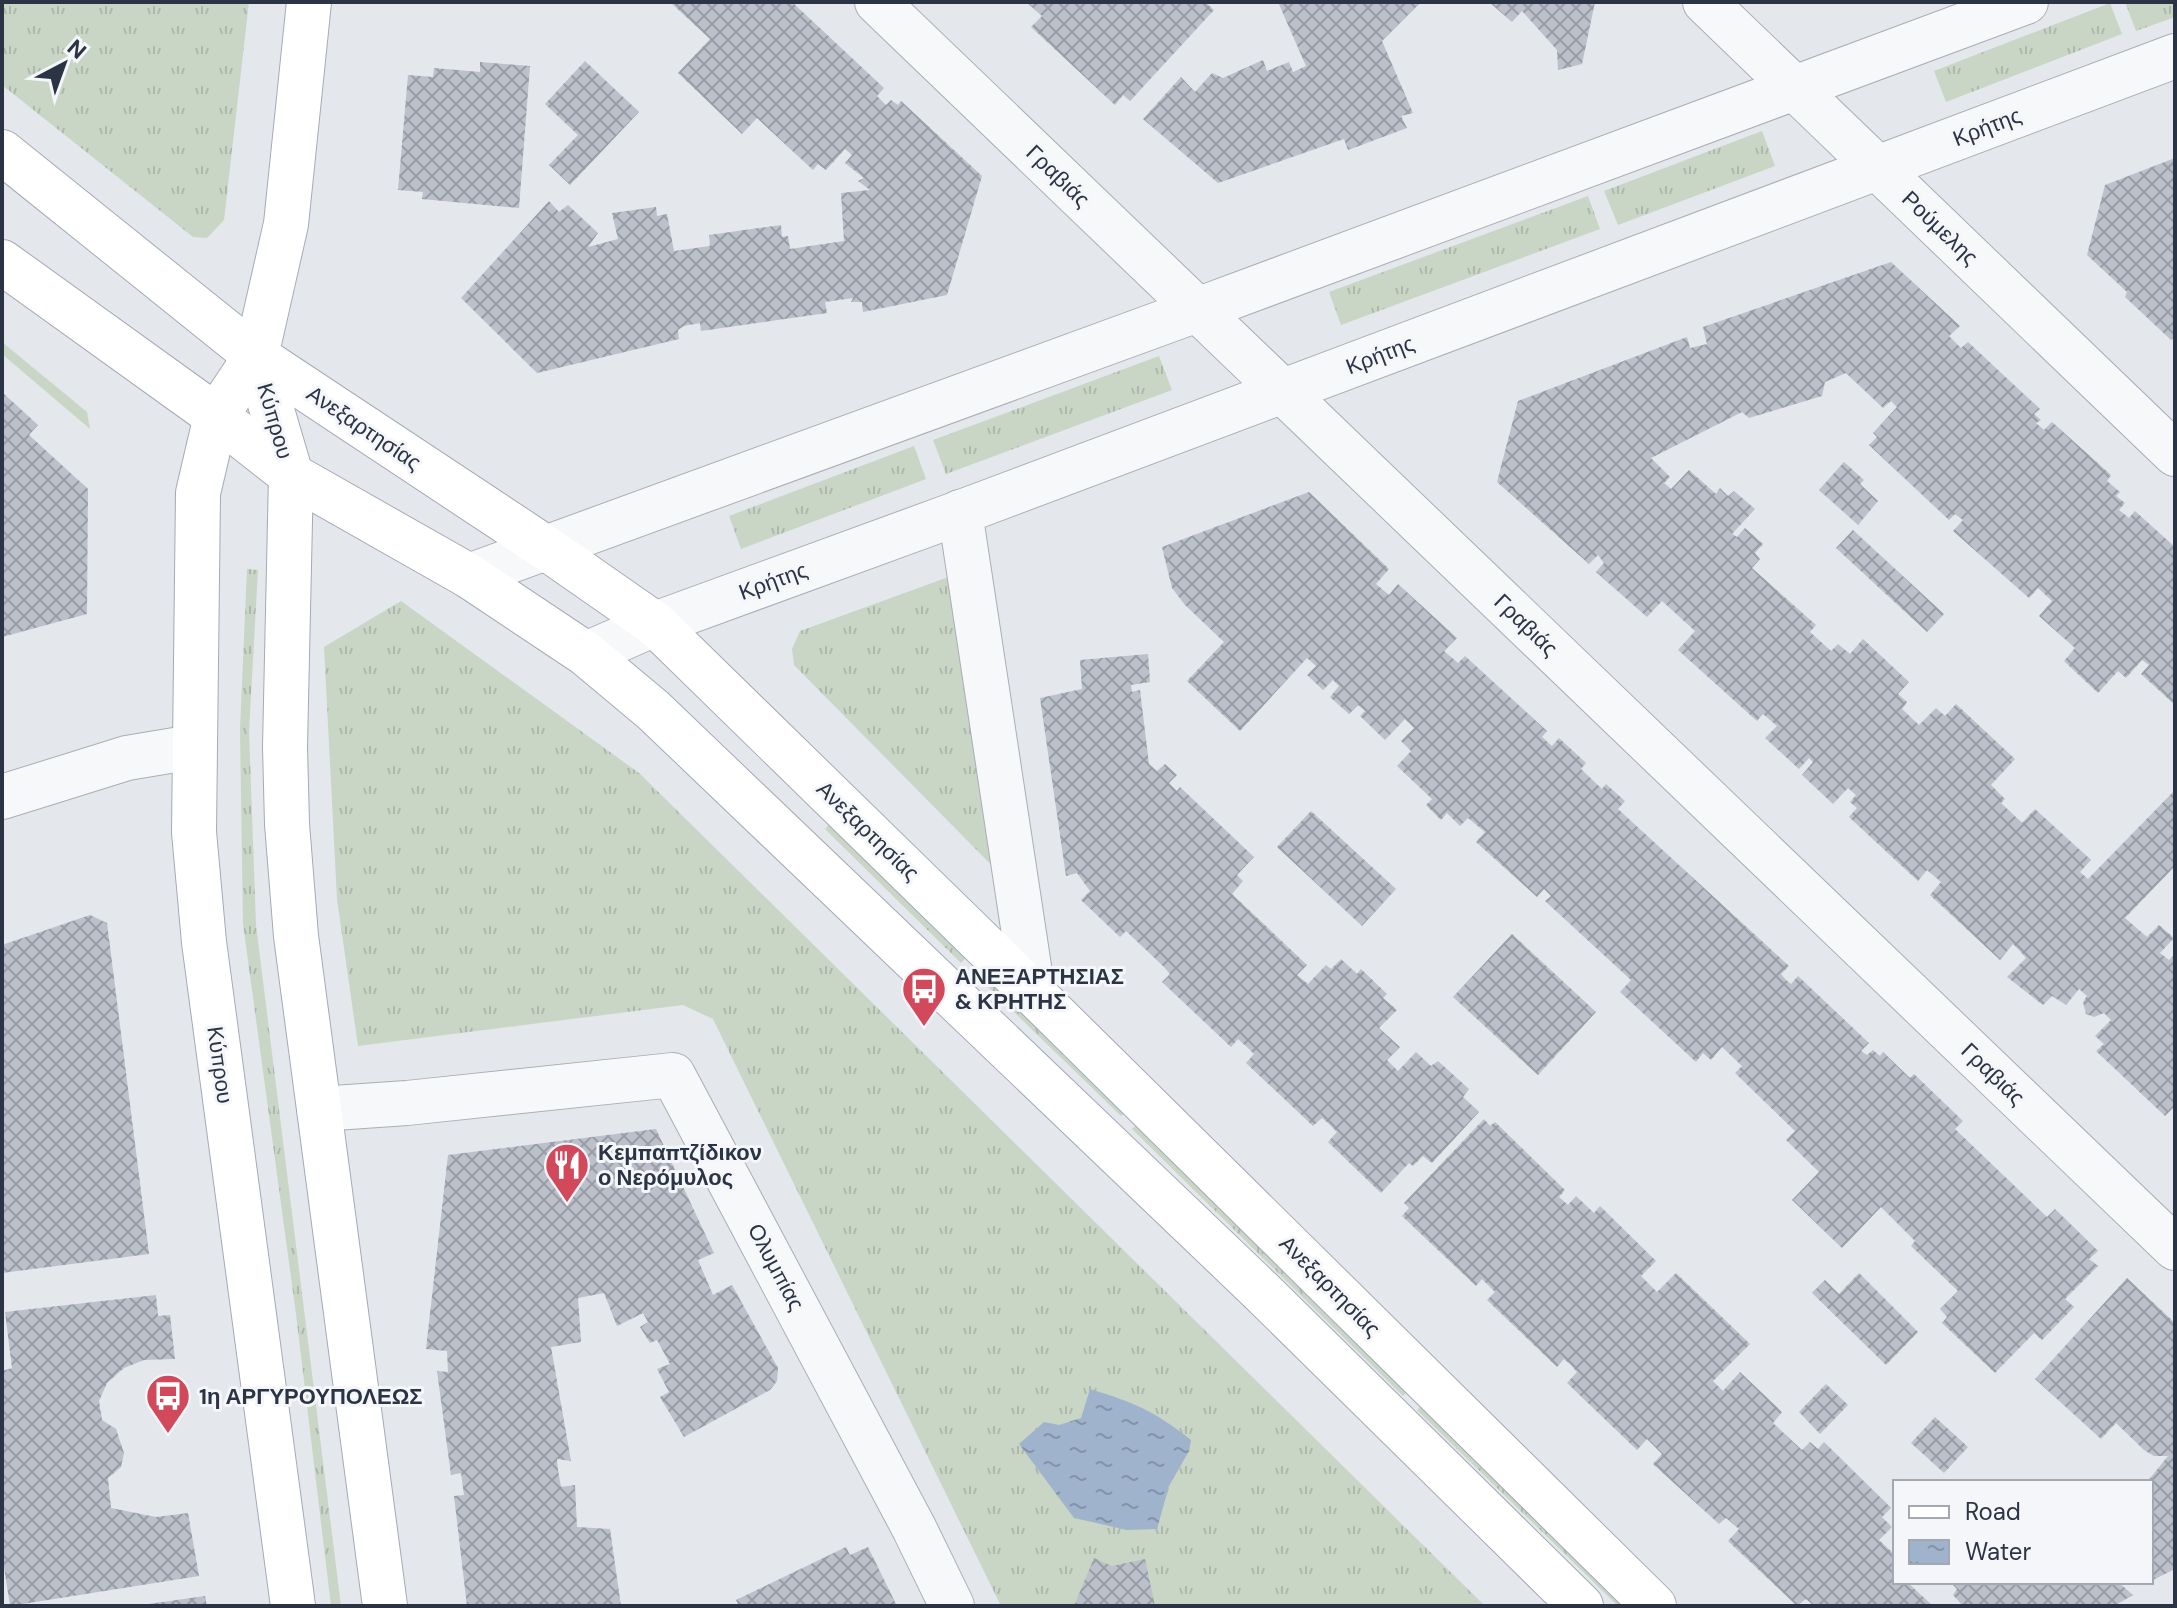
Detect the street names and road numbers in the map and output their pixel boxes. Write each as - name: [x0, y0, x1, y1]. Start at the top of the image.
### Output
- street label: Κρήτης: [1949, 101, 2025, 153]
- street label: Γραβιάς: [1020, 138, 1096, 214]
- street label: Ρούμελης: [1896, 184, 1984, 272]
- street label: Κρήτης: [1342, 329, 1418, 381]
- street label: Ανεξαρτησίας: [301, 379, 427, 477]
- street label: Κύπρου: [250, 380, 300, 462]
- street label: Κρήτης: [735, 555, 811, 607]
- street label: Γραβιάς: [1488, 587, 1564, 663]
- street label: Ανεξαρτησίας: [810, 775, 926, 887]
- street label: Κύπρου: [200, 1025, 240, 1105]
- street label: Γραβιάς: [1955, 1036, 2031, 1112]
- street label: Ολυμπίας: [741, 1218, 811, 1316]
- street label: Ανεξαρτησίας: [1273, 1229, 1387, 1343]

